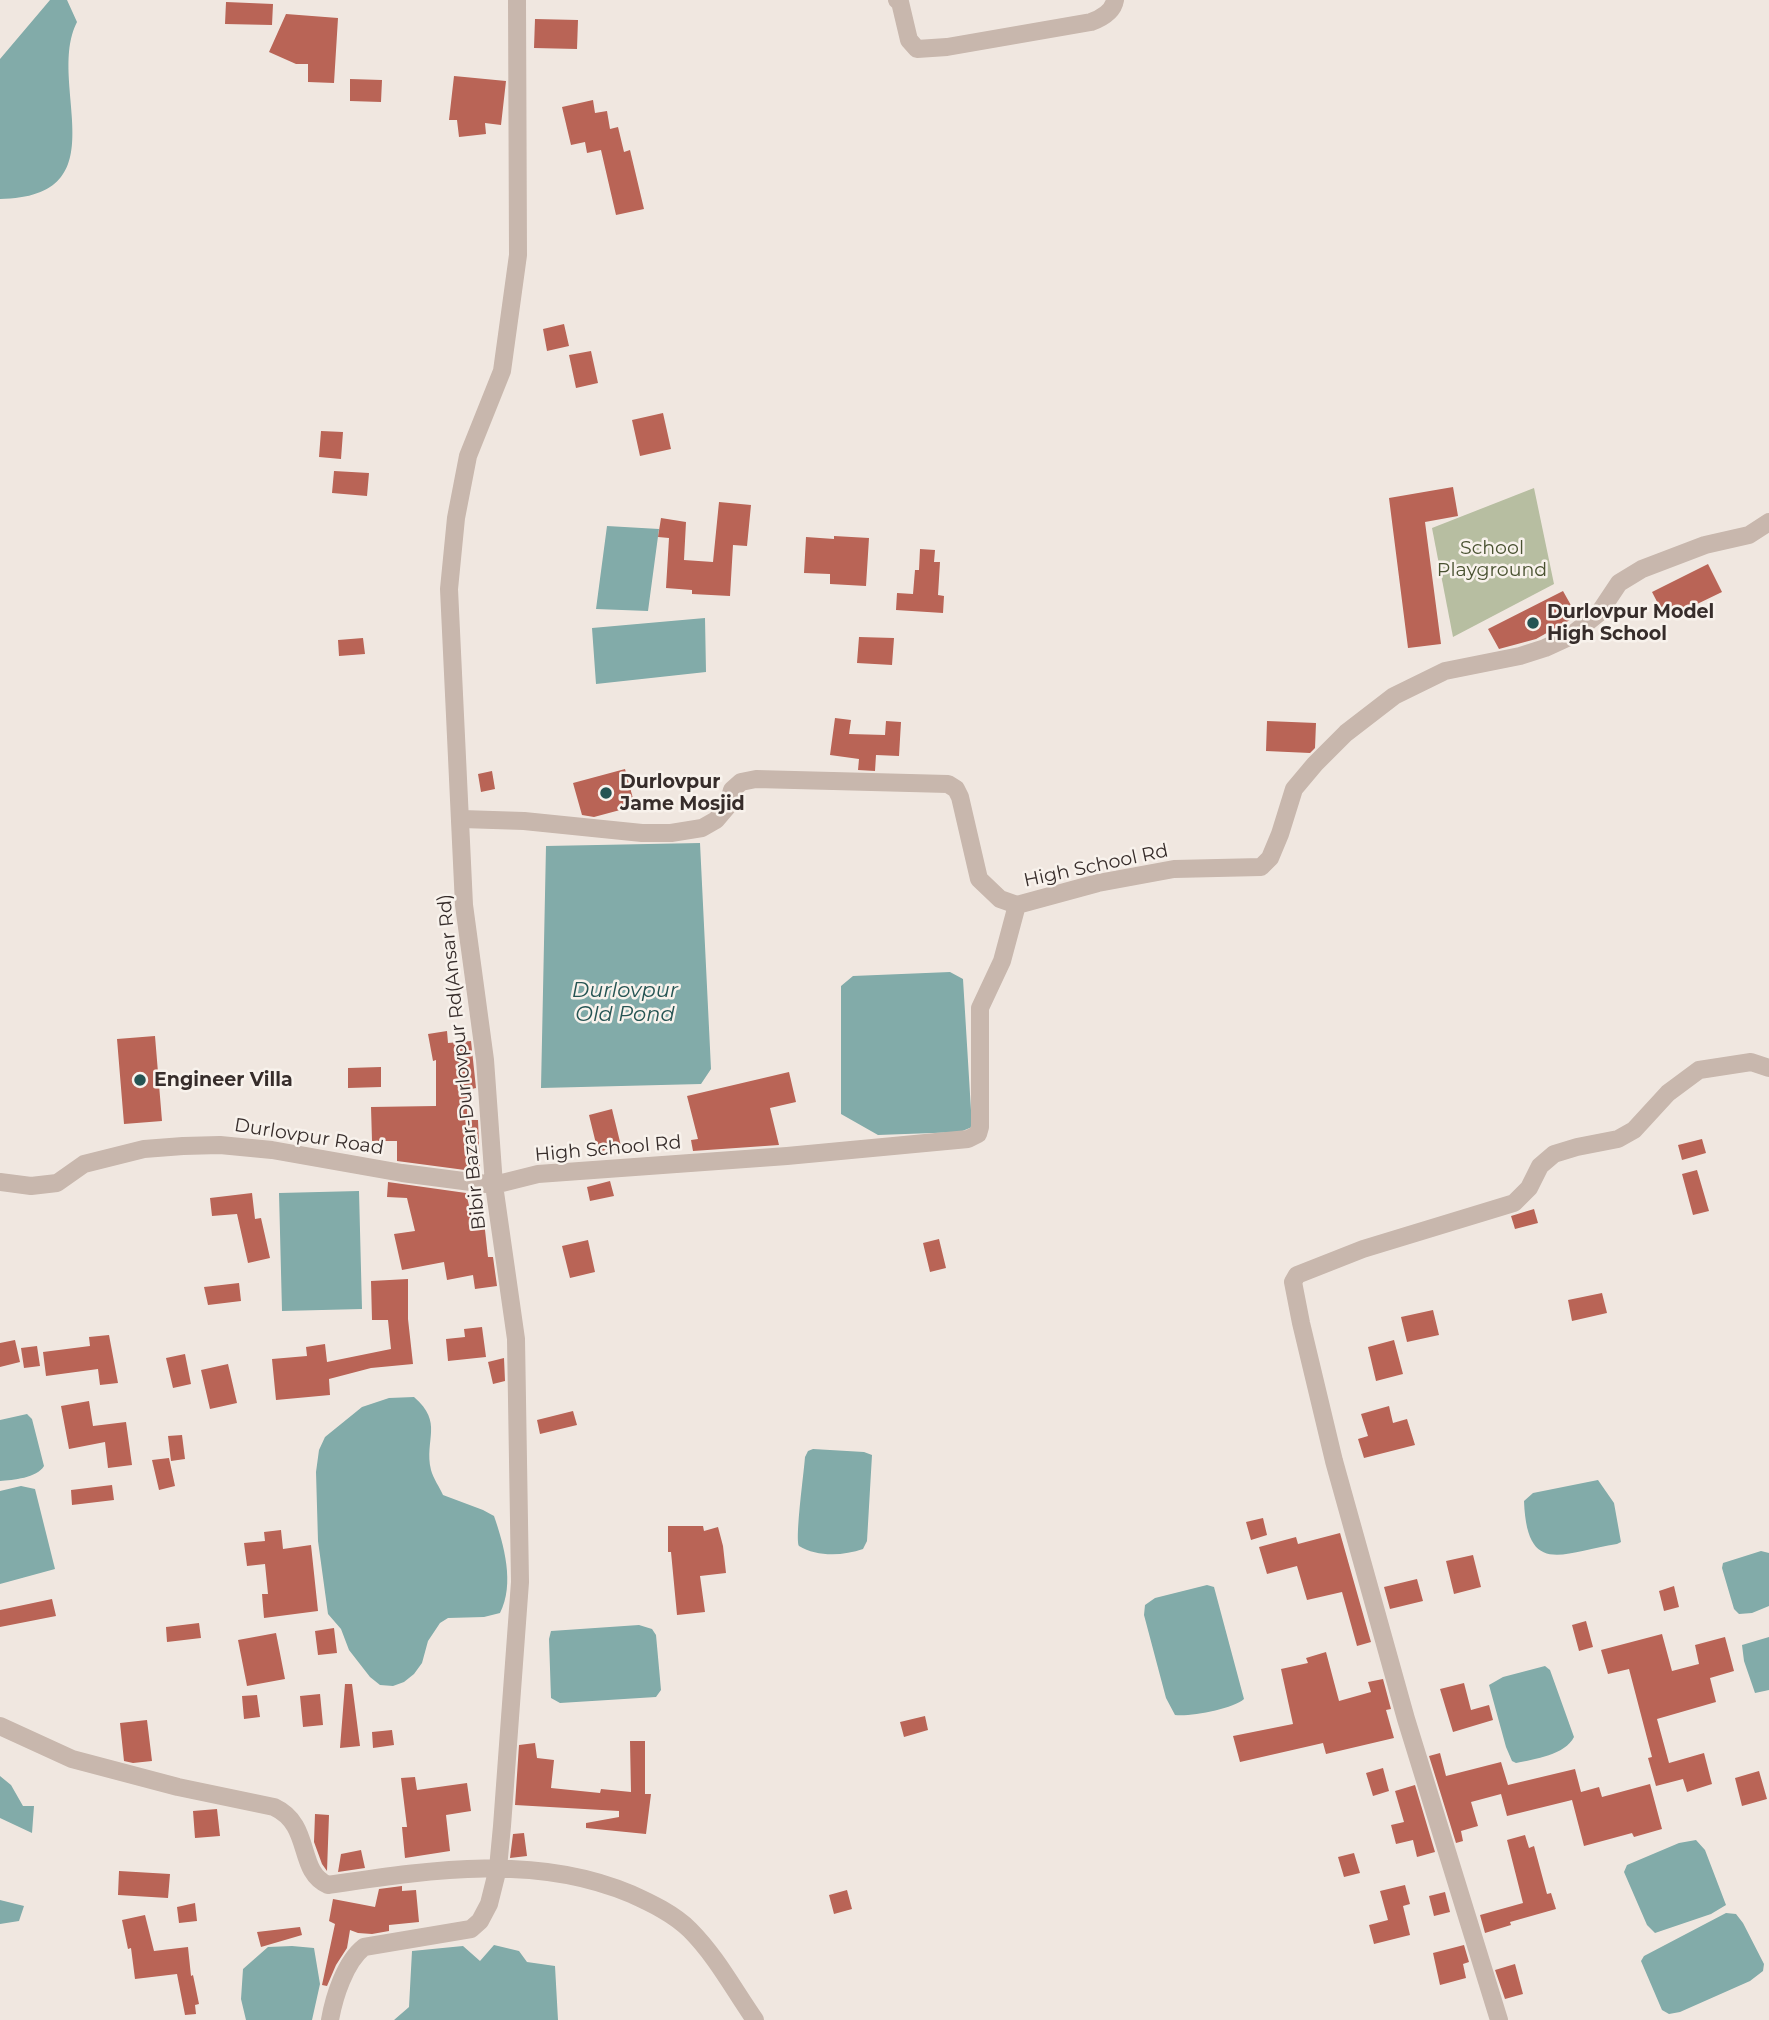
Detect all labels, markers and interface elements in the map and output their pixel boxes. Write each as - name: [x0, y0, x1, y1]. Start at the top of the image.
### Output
- park label: School Playground: [1437, 537, 1547, 581]
- place label: Durlovpur Model High School: [1547, 601, 1714, 645]
- marker: Durlovpur Model High School: [1525, 615, 1541, 631]
- place label: Durlovpur Jame Mosjid: [620, 771, 745, 815]
- marker: Durlovpur Jame Mosjid: [598, 785, 614, 801]
- street label: High School Rd: [1022, 840, 1170, 892]
- street label: Bibir Bazar-Durlovpur Rd(Ansar Rd): [433, 893, 491, 1231]
- water label: Durlovpur Old Pond: [572, 978, 678, 1028]
- place label: Engineer Villa: [154, 1069, 293, 1091]
- marker: Engineer Villa: [132, 1072, 148, 1088]
- street label: Durlovpur Road: [233, 1114, 385, 1160]
- street label: High School Rd: [534, 1131, 682, 1167]

